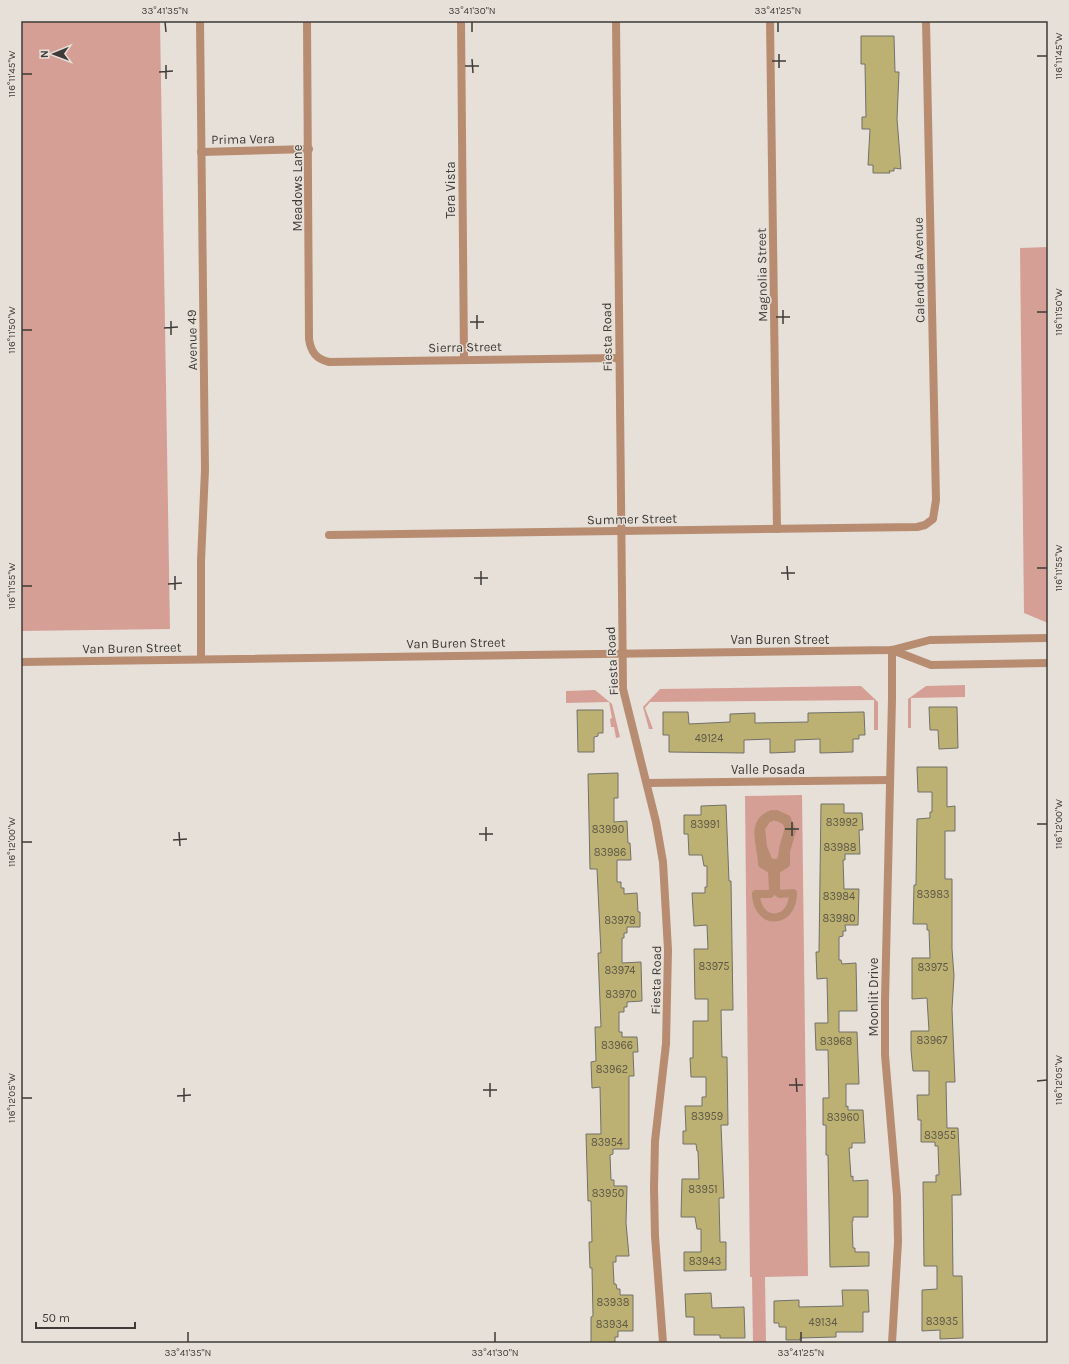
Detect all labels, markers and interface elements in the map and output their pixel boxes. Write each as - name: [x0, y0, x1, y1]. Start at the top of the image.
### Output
- text: 33°41'35"N: [142, 5, 188, 17]
- text: 33°41'30"N: [448, 5, 496, 17]
- text: 33°41'25"N: [755, 5, 801, 17]
- text: 116°11'45"W: [1053, 32, 1065, 79]
- north arrow: [34, 34, 74, 74]
- text: 116°11'45"W: [6, 50, 18, 97]
- text: N: [38, 50, 51, 58]
- street label: Prima Vera: [211, 131, 275, 147]
- street label: Meadows Lane: [290, 144, 305, 231]
- street label: Tera Vista: [443, 161, 458, 219]
- street label: Calendula Avenue: [911, 217, 927, 323]
- street label: Magnolia Street: [754, 228, 770, 322]
- text: 116°11'50"W: [1053, 288, 1065, 336]
- street label: Fiesta Road: [599, 302, 615, 372]
- text: 116°11'50"W: [6, 306, 18, 354]
- street label: Avenue 49: [184, 310, 200, 370]
- street label: Sierra Street: [428, 339, 502, 355]
- street label: Summer Street: [587, 511, 677, 527]
- text: 116°11'55"W: [1053, 544, 1065, 591]
- text: 116°11'55"W: [6, 562, 18, 609]
- street label: Fiesta Road: [603, 626, 621, 696]
- street label: Van Buren Street: [731, 632, 830, 647]
- street label: Van Buren Street: [406, 635, 506, 651]
- street label: Van Buren Street: [82, 640, 182, 656]
- house number: 49124: [695, 732, 723, 745]
- street label: Valle Posada: [731, 762, 805, 777]
- text: 116°12'00"W: [1053, 799, 1065, 849]
- house number: 83992: [826, 816, 858, 829]
- text: 116°12'00"W: [6, 817, 18, 867]
- house number: 83991: [690, 818, 720, 831]
- house number: 83990: [592, 823, 624, 836]
- house number: 83988: [823, 841, 857, 854]
- house number: 83986: [594, 846, 626, 859]
- house number: 83983: [917, 888, 949, 901]
- house number: 83984: [823, 890, 855, 903]
- house number: 83980: [823, 912, 855, 925]
- house number: 83978: [604, 914, 636, 927]
- street label: Fiesta Road: [648, 945, 664, 1015]
- street label: Moonlit Drive: [866, 957, 881, 1036]
- house number: 83975: [698, 960, 730, 973]
- house number: 83975: [917, 961, 949, 974]
- house number: 83974: [605, 964, 635, 977]
- house number: 83970: [605, 988, 637, 1001]
- house number: 83967: [916, 1034, 948, 1047]
- house number: 83968: [820, 1035, 853, 1048]
- house number: 83966: [601, 1039, 633, 1052]
- text: 116°12'05"W: [1053, 1055, 1065, 1105]
- house number: 83962: [596, 1063, 628, 1076]
- text: 116°12'05"W: [6, 1073, 18, 1123]
- house number: 83959: [691, 1110, 723, 1123]
- house number: 83960: [827, 1111, 859, 1124]
- house number: 83955: [924, 1129, 956, 1142]
- house number: 83954: [591, 1136, 623, 1149]
- house number: 83951: [688, 1183, 718, 1196]
- house number: 83950: [592, 1187, 624, 1200]
- house number: 83943: [689, 1255, 721, 1268]
- house number: 83938: [597, 1296, 630, 1309]
- scale bar: [36, 1304, 135, 1330]
- text: 50 m: [42, 1311, 70, 1325]
- house number: 83935: [926, 1315, 958, 1328]
- house number: 49134: [809, 1316, 837, 1329]
- house number: 83934: [596, 1318, 628, 1331]
- text: 33°41'35"N: [165, 1347, 211, 1359]
- text: 33°41'30"N: [471, 1347, 519, 1359]
- text: 33°41'25"N: [778, 1347, 824, 1359]

